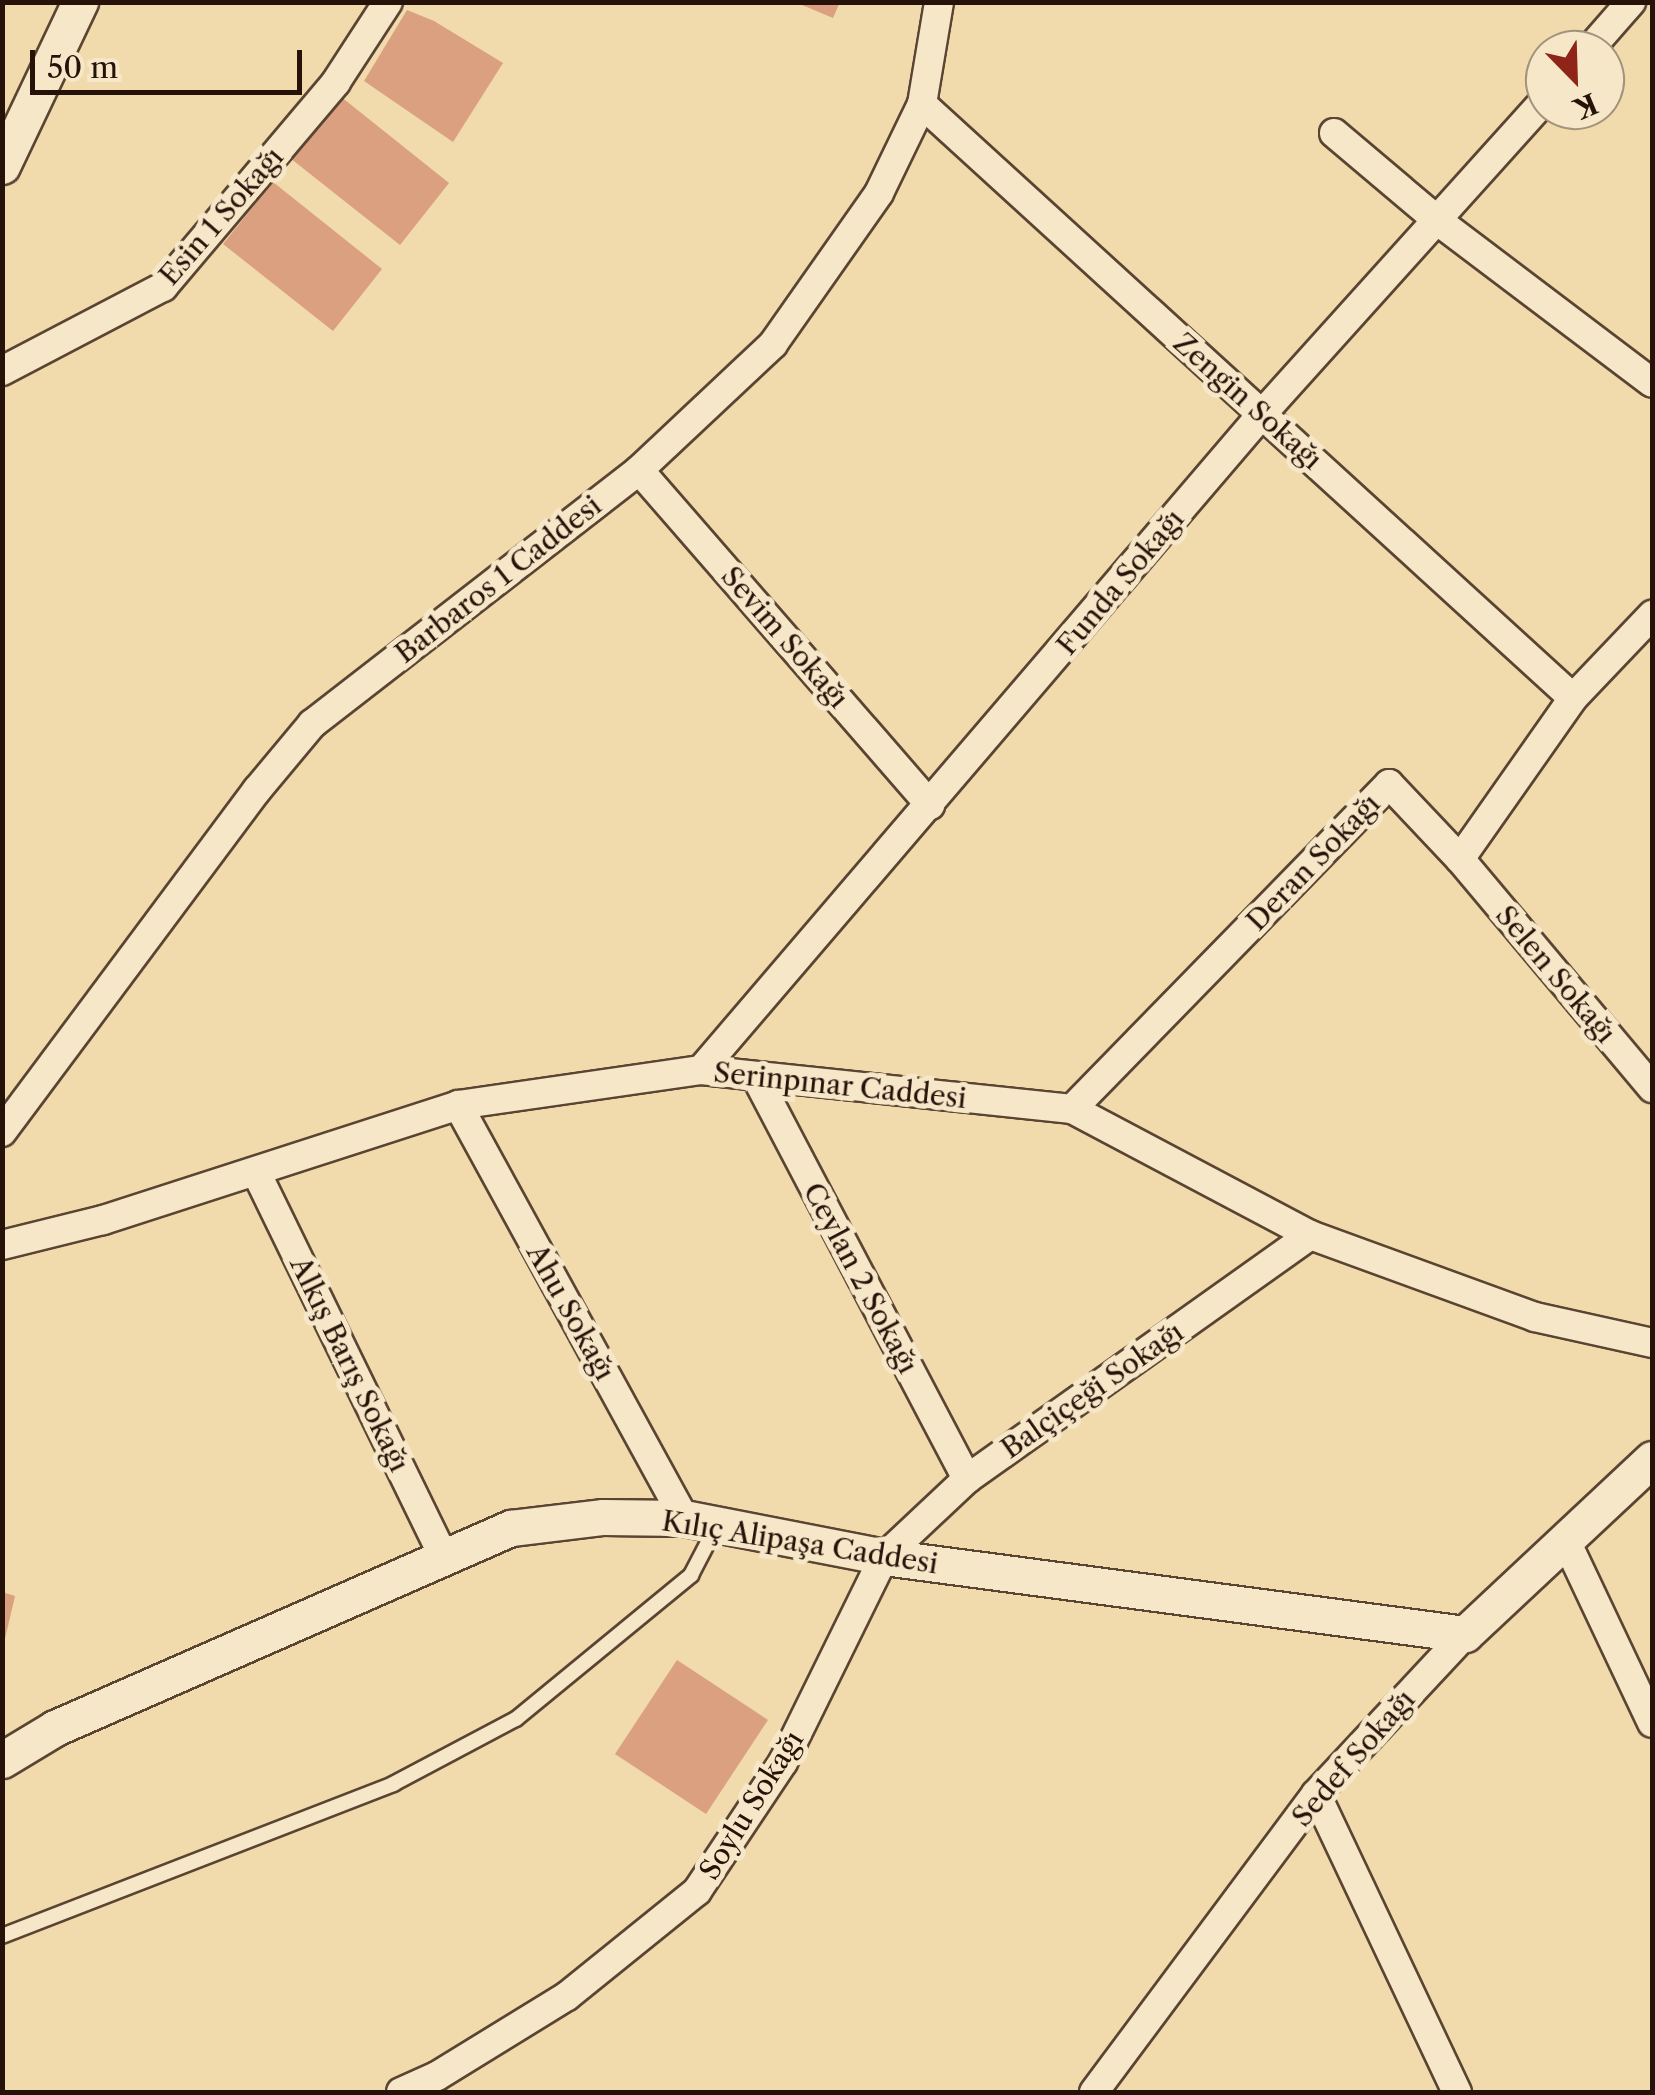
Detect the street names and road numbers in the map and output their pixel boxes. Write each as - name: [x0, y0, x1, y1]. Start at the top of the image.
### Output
- street label: Esin 1 Sokağı: [152, 140, 290, 292]
- street label: Zengin Sokağı: [1167, 326, 1329, 476]
- street label: Barbaros 1 Caddesi: [388, 488, 608, 670]
- street label: Funda Sokağı: [1049, 502, 1191, 662]
- street label: Sevim Sokağı: [714, 559, 856, 715]
- street label: Deran Sokağı: [1239, 787, 1387, 937]
- street label: Selen Sokağı: [1489, 899, 1623, 1049]
- street label: Serinpınar Caddesi: [712, 1055, 968, 1115]
- street label: Ceylan 2 Sokağı: [797, 1177, 925, 1379]
- street label: Ahu Sokağı: [520, 1238, 622, 1386]
- street label: Alkış Barış Sokağı: [283, 1251, 417, 1477]
- street label: Balçiçeği Sokağı: [994, 1315, 1190, 1465]
- street label: Kılıç Alipaşa Caddesi: [659, 1503, 941, 1581]
- street label: Sedef Sokağı: [1285, 1683, 1421, 1833]
- street label: Soylu Sokağı: [692, 1724, 810, 1886]

